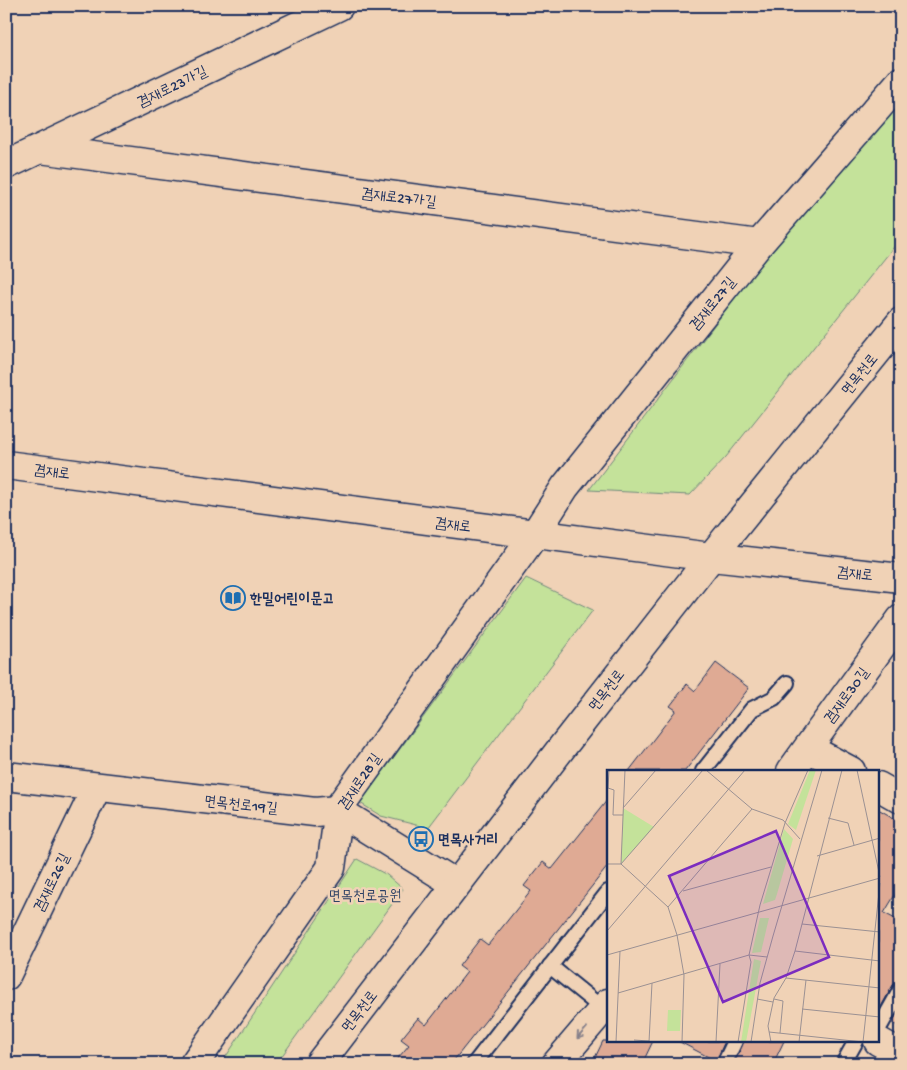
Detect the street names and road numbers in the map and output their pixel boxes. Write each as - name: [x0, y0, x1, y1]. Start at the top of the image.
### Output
- street label: 겸재로23가길: [135, 63, 211, 112]
- street label: 겸재로27가길: [360, 185, 437, 213]
- street label: 겸재로27길: [687, 274, 741, 335]
- street label: 면목천로: [838, 351, 883, 400]
- street label: 겸재로: [33, 462, 71, 484]
- street label: 겸재로: [434, 515, 472, 537]
- street label: 겸재로: [836, 564, 874, 586]
- street label: 겸재로30길: [821, 665, 874, 728]
- street label: 면목천로: [586, 667, 630, 716]
- street label: 겸재로28길: [335, 751, 386, 814]
- street label: 면목천로19길: [203, 793, 278, 819]
- street label: 겸재로26길: [31, 851, 75, 915]
- street label: 면목천로: [339, 988, 383, 1037]

